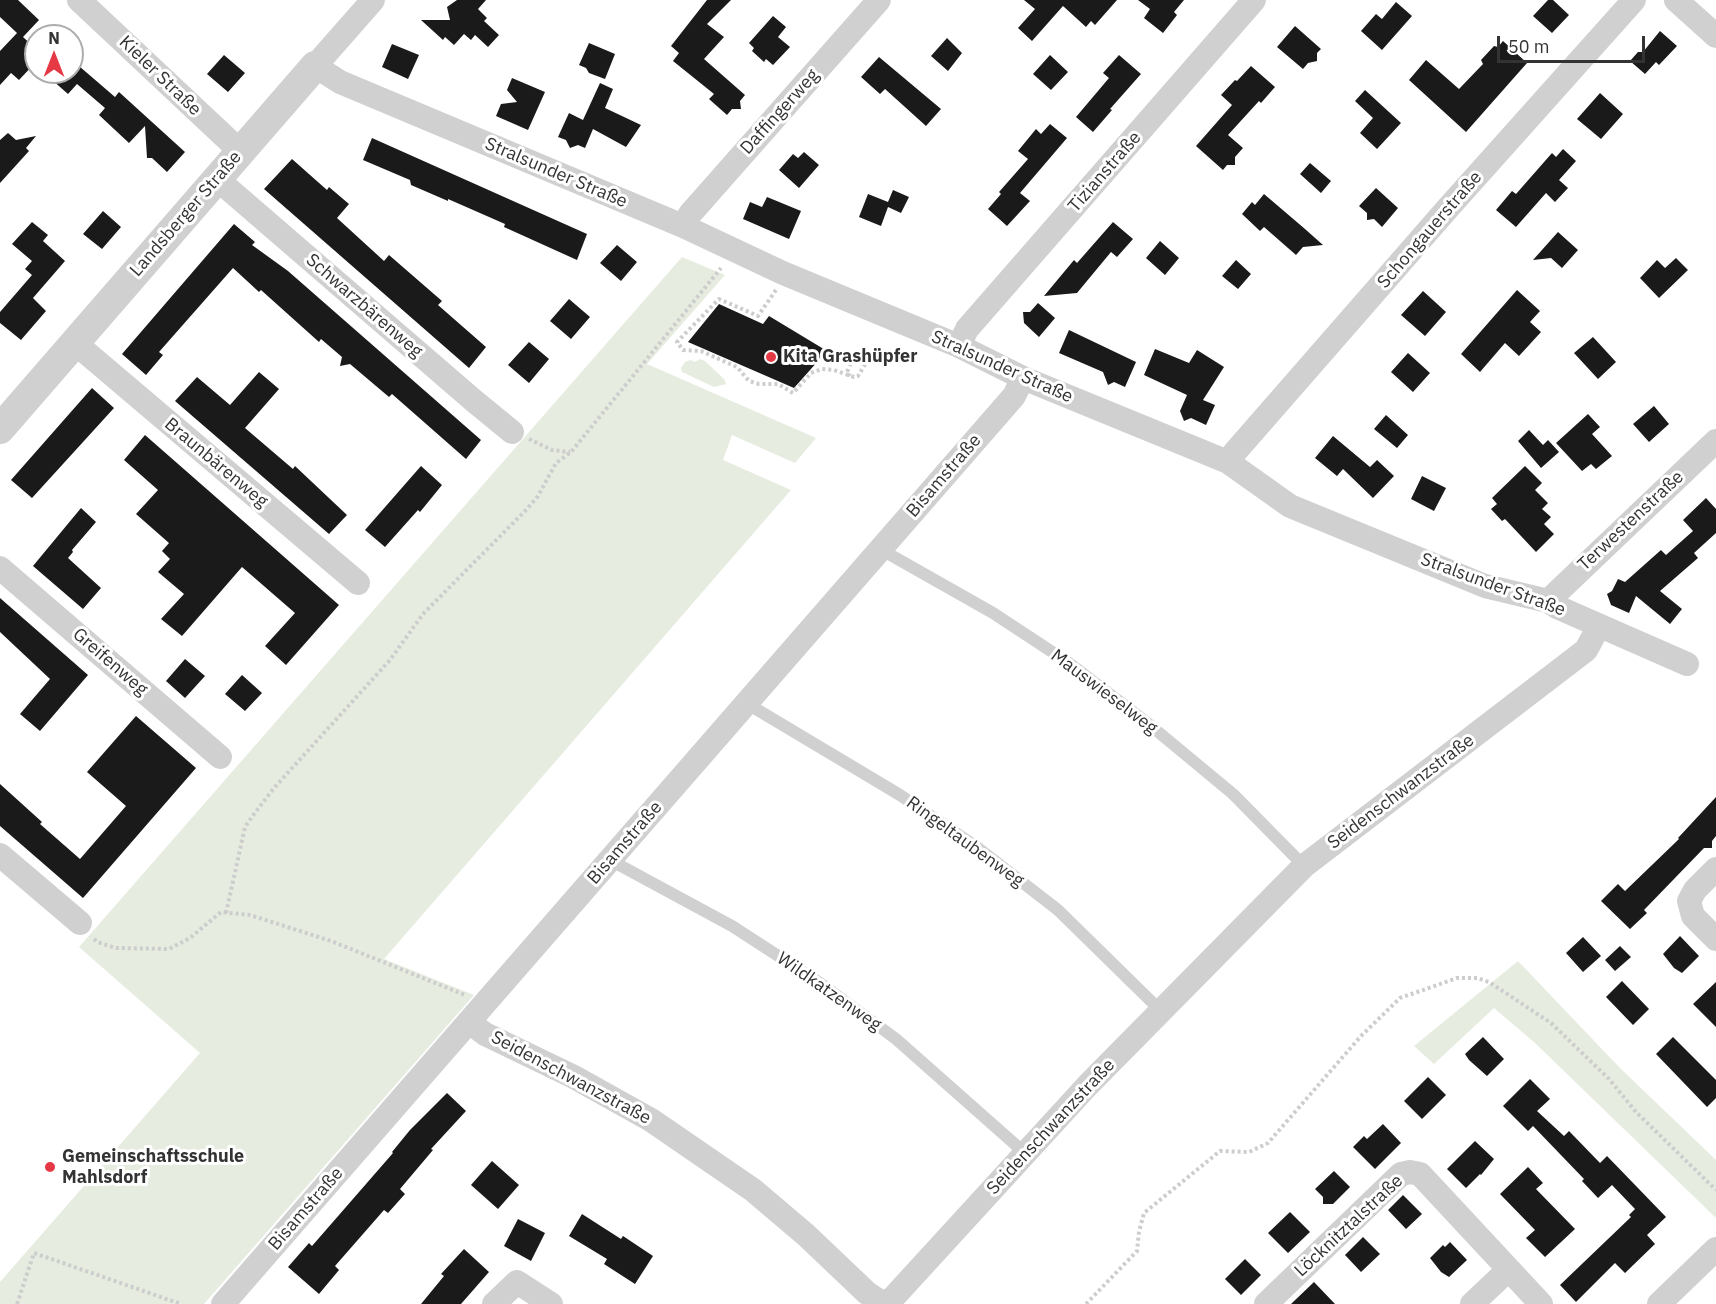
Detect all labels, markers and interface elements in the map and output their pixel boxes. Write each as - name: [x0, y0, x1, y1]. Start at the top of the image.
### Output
- north arrow: [24, 24, 84, 84]
- scale bar: [1500, 24, 1648, 62]
- text: N: [48, 28, 60, 48]
- street label: Kieler Straße: [114, 32, 206, 120]
- text: 50 m: [1508, 35, 1550, 58]
- street label: Daffingerweg: [736, 65, 824, 159]
- street label: Tizianstraße: [1064, 127, 1146, 217]
- street label: Stralsunder Straße: [482, 133, 630, 213]
- street label: Landsberger Straße: [126, 147, 246, 281]
- street label: Schongauerstraße: [1373, 167, 1487, 293]
- street label: Schwarzbärenweg: [301, 249, 427, 363]
- street label: Stralsunder Straße: [928, 326, 1076, 408]
- place label: Kita Grashüpfer: [783, 346, 917, 368]
- marker: Kita Grashüpfer: [764, 350, 778, 364]
- street label: Braunbärenweg: [160, 414, 272, 512]
- street label: Bisamstraße: [902, 430, 986, 522]
- street label: Terwestenstraße: [1574, 466, 1688, 576]
- street label: Stralsunder Straße: [1418, 549, 1568, 621]
- street label: Greifenweg: [68, 624, 152, 700]
- street label: Mauswieselweg: [1046, 645, 1162, 739]
- street label: Seidenschwanzstraße: [1324, 730, 1478, 854]
- street label: Ringeltaubenweg: [902, 792, 1028, 892]
- street label: Bisamstraße: [583, 797, 667, 889]
- street label: Wildkatzenweg: [773, 948, 885, 1036]
- street label: Seidenschwanzstraße: [487, 1027, 655, 1129]
- street label: Seidenschwanzstraße: [983, 1055, 1119, 1199]
- place label: Gemeinschaftsschule Mahlsdorf: [62, 1146, 244, 1188]
- marker: Gemeinschaftsschule Mahlsdorf: [43, 1160, 57, 1174]
- street label: Bisamstraße: [264, 1163, 348, 1255]
- street label: Löcknitztalstraße: [1290, 1170, 1408, 1282]

